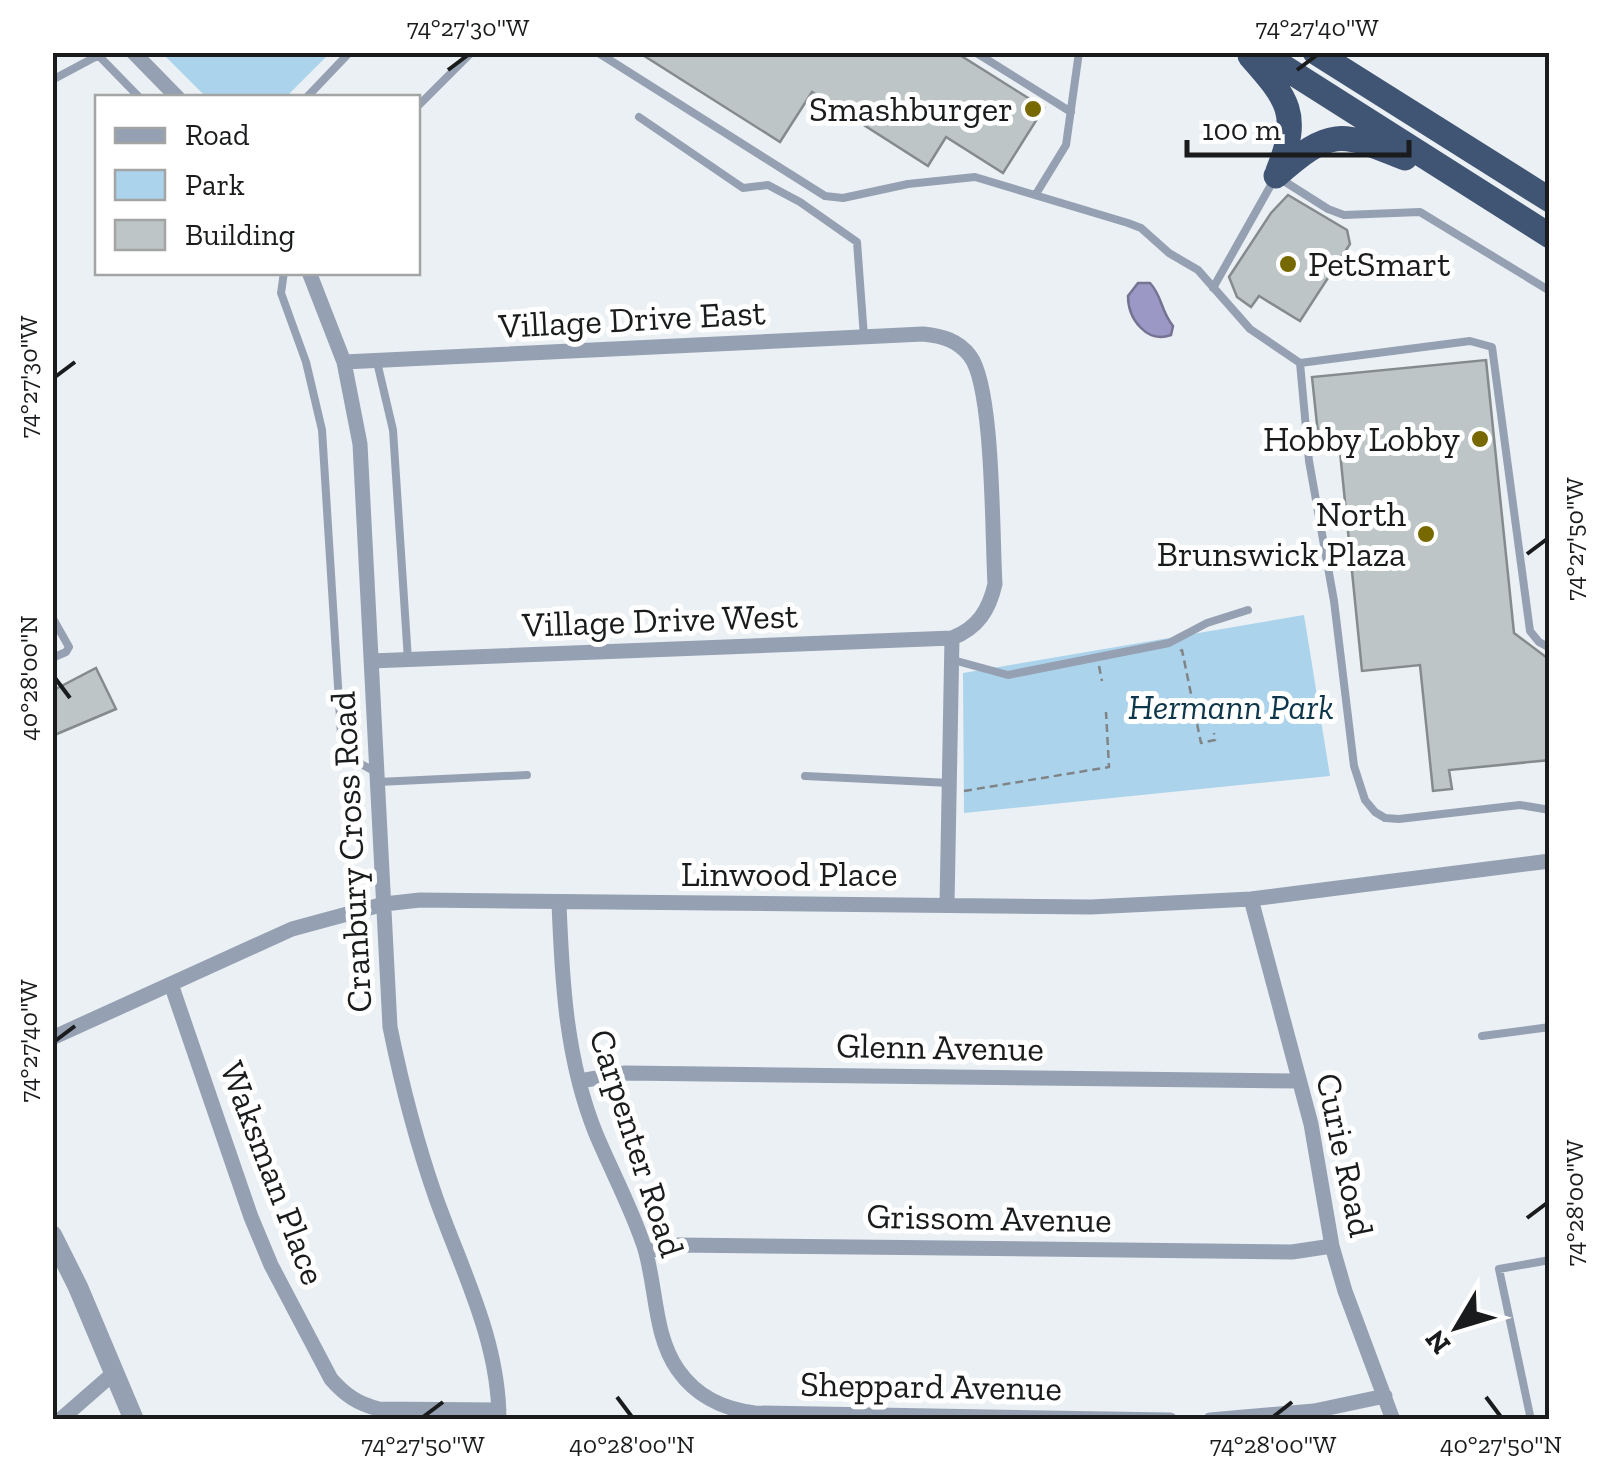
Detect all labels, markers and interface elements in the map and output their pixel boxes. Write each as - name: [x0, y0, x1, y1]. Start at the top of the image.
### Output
- text: 74°27'30"W: [407, 12, 530, 42]
- text: 74°27'40"W: [1255, 12, 1379, 42]
- place label: Smashburger: [809, 88, 1013, 130]
- legend: [95, 95, 420, 275]
- scale bar: [1187, 95, 1410, 157]
- marker: Smashburger: [1022, 98, 1044, 120]
- text: 100 m: [1202, 112, 1281, 148]
- text: Road: [185, 117, 250, 153]
- text: Park: [185, 167, 245, 203]
- text: Building: [185, 217, 295, 253]
- place label: PetSmart: [1308, 243, 1450, 285]
- marker: PetSmart: [1277, 253, 1299, 275]
- street label: Village Drive East: [497, 291, 766, 347]
- text: 74°27'30"W: [13, 315, 43, 438]
- place label: Hobby Lobby: [1263, 418, 1460, 460]
- marker: Hobby Lobby: [1469, 428, 1491, 450]
- text: 74°27'50"W: [1559, 477, 1589, 601]
- place label: North Brunswick Plaza: [1157, 493, 1406, 575]
- marker: North Brunswick Plaza: [1415, 523, 1437, 545]
- street label: Village Drive West: [520, 594, 799, 646]
- text: 40°28'00"N: [13, 615, 43, 741]
- park label: Hermann Park: [1128, 686, 1334, 728]
- street label: Cranbury Cross Road: [322, 690, 380, 1014]
- street label: Linwood Place: [681, 853, 897, 895]
- text: 74°27'40"W: [13, 979, 43, 1103]
- street label: Carpenter Road: [580, 1024, 694, 1262]
- street label: Glenn Avenue: [836, 1024, 1044, 1070]
- street label: Waksman Place: [211, 1055, 335, 1291]
- street label: Curie Road: [1307, 1069, 1383, 1241]
- text: 74°28'00"W: [1559, 1139, 1589, 1266]
- street label: Grissom Avenue: [866, 1195, 1112, 1241]
- north arrow: [1407, 1277, 1507, 1377]
- text: N: [1418, 1324, 1457, 1361]
- street label: Sheppard Avenue: [800, 1363, 1062, 1409]
- text: 74°27'50"W: [361, 1429, 485, 1459]
- text: 40°28'00"N: [569, 1429, 695, 1459]
- text: 74°28'00"W: [1210, 1429, 1337, 1459]
- text: 40°27'50"N: [1440, 1429, 1562, 1459]

